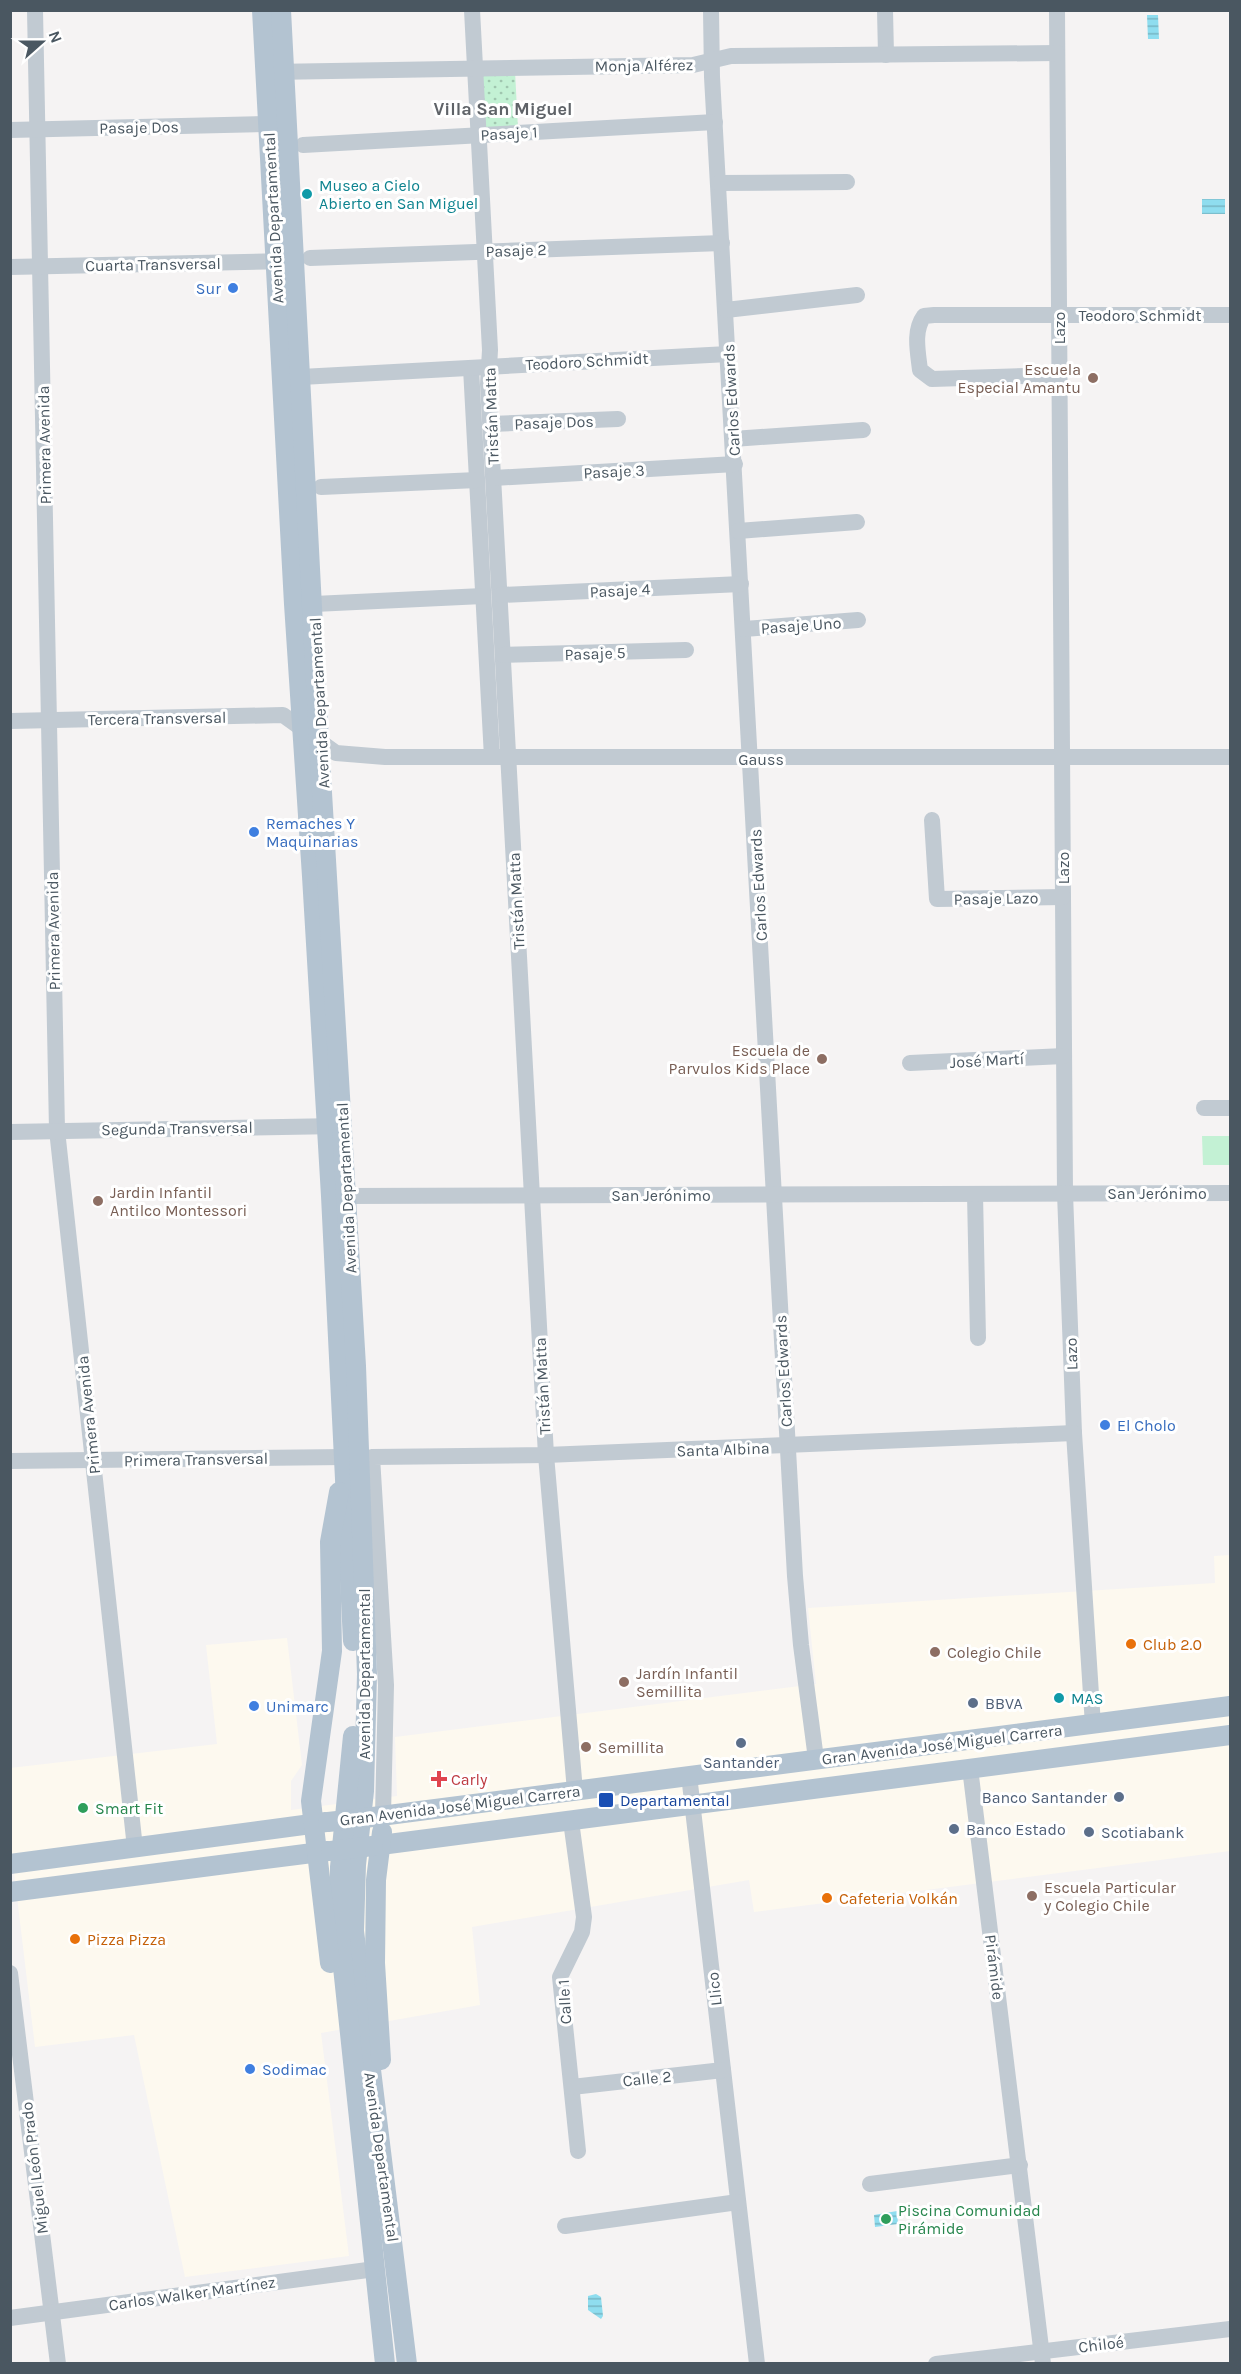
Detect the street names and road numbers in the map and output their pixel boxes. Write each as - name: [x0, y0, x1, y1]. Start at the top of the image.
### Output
- street label: Monja Alférez: [595, 55, 693, 76]
- street label: Pasaje Dos: [99, 117, 179, 138]
- street label: Pasaje 1: [480, 123, 538, 144]
- street label: Avenida Departamental: [260, 132, 287, 304]
- street label: Pasaje 2: [485, 240, 547, 261]
- street label: Cuarta Transversal: [85, 254, 221, 275]
- street label: Teodoro Schmidt: [1078, 306, 1202, 325]
- street label: Lazo: [1050, 312, 1069, 344]
- street label: Carlos Edwards: [719, 343, 744, 457]
- street label: Teodoro Schmidt: [525, 349, 649, 374]
- street label: Tristán Matta: [480, 367, 503, 465]
- street label: Primera Avenida: [34, 385, 55, 505]
- street label: Pasaje Dos: [514, 412, 594, 433]
- street label: Pasaje 3: [583, 460, 645, 483]
- street label: Pasaje 4: [589, 579, 651, 602]
- street label: Pasaje Uno: [760, 613, 842, 638]
- street label: Avenida Departamental: [306, 617, 333, 789]
- street label: Pasaje 5: [564, 643, 626, 664]
- street label: Tercera Transversal: [87, 708, 227, 729]
- street label: Gauss: [738, 750, 784, 769]
- street label: Carlos Edwards: [746, 828, 771, 942]
- street label: Tristán Matta: [504, 852, 529, 950]
- street label: Lazo: [1054, 852, 1073, 884]
- street label: Primera Avenida: [43, 871, 64, 991]
- street label: Pasaje Lazo: [954, 888, 1038, 909]
- street label: José Martí: [949, 1049, 1025, 1072]
- street label: Avenida Departamental: [333, 1102, 360, 1274]
- street label: Segunda Transversal: [101, 1118, 253, 1139]
- street label: San Jerónimo: [1107, 1184, 1207, 1203]
- street label: San Jerónimo: [611, 1186, 711, 1205]
- street label: Carlos Edwards: [771, 1314, 796, 1428]
- street label: Tristán Matta: [530, 1337, 555, 1435]
- street label: Lazo: [1061, 1337, 1082, 1371]
- street label: Primera Avenida: [73, 1355, 104, 1475]
- street label: Santa Albina: [676, 1438, 770, 1461]
- street label: Primera Transversal: [124, 1449, 268, 1470]
- street label: Avenida Departamental: [355, 1588, 374, 1760]
- street label: Gran Avenida José Miguel Carrera: [821, 1720, 1063, 1769]
- street label: Gran Avenida José Miguel Carrera: [339, 1781, 581, 1830]
- street label: Pirámide: [981, 1933, 1008, 2001]
- street label: Llico: [703, 1971, 726, 2007]
- street label: Calle 1: [554, 1979, 575, 2025]
- street label: Calle 2: [622, 2066, 672, 2090]
- street label: Avenida Departamental: [360, 2071, 403, 2243]
- street label: Miguel León Prado: [17, 2101, 52, 2235]
- street label: Carlos Walker Martínez: [108, 2272, 277, 2315]
- street label: Chiloé: [1077, 2332, 1125, 2357]

